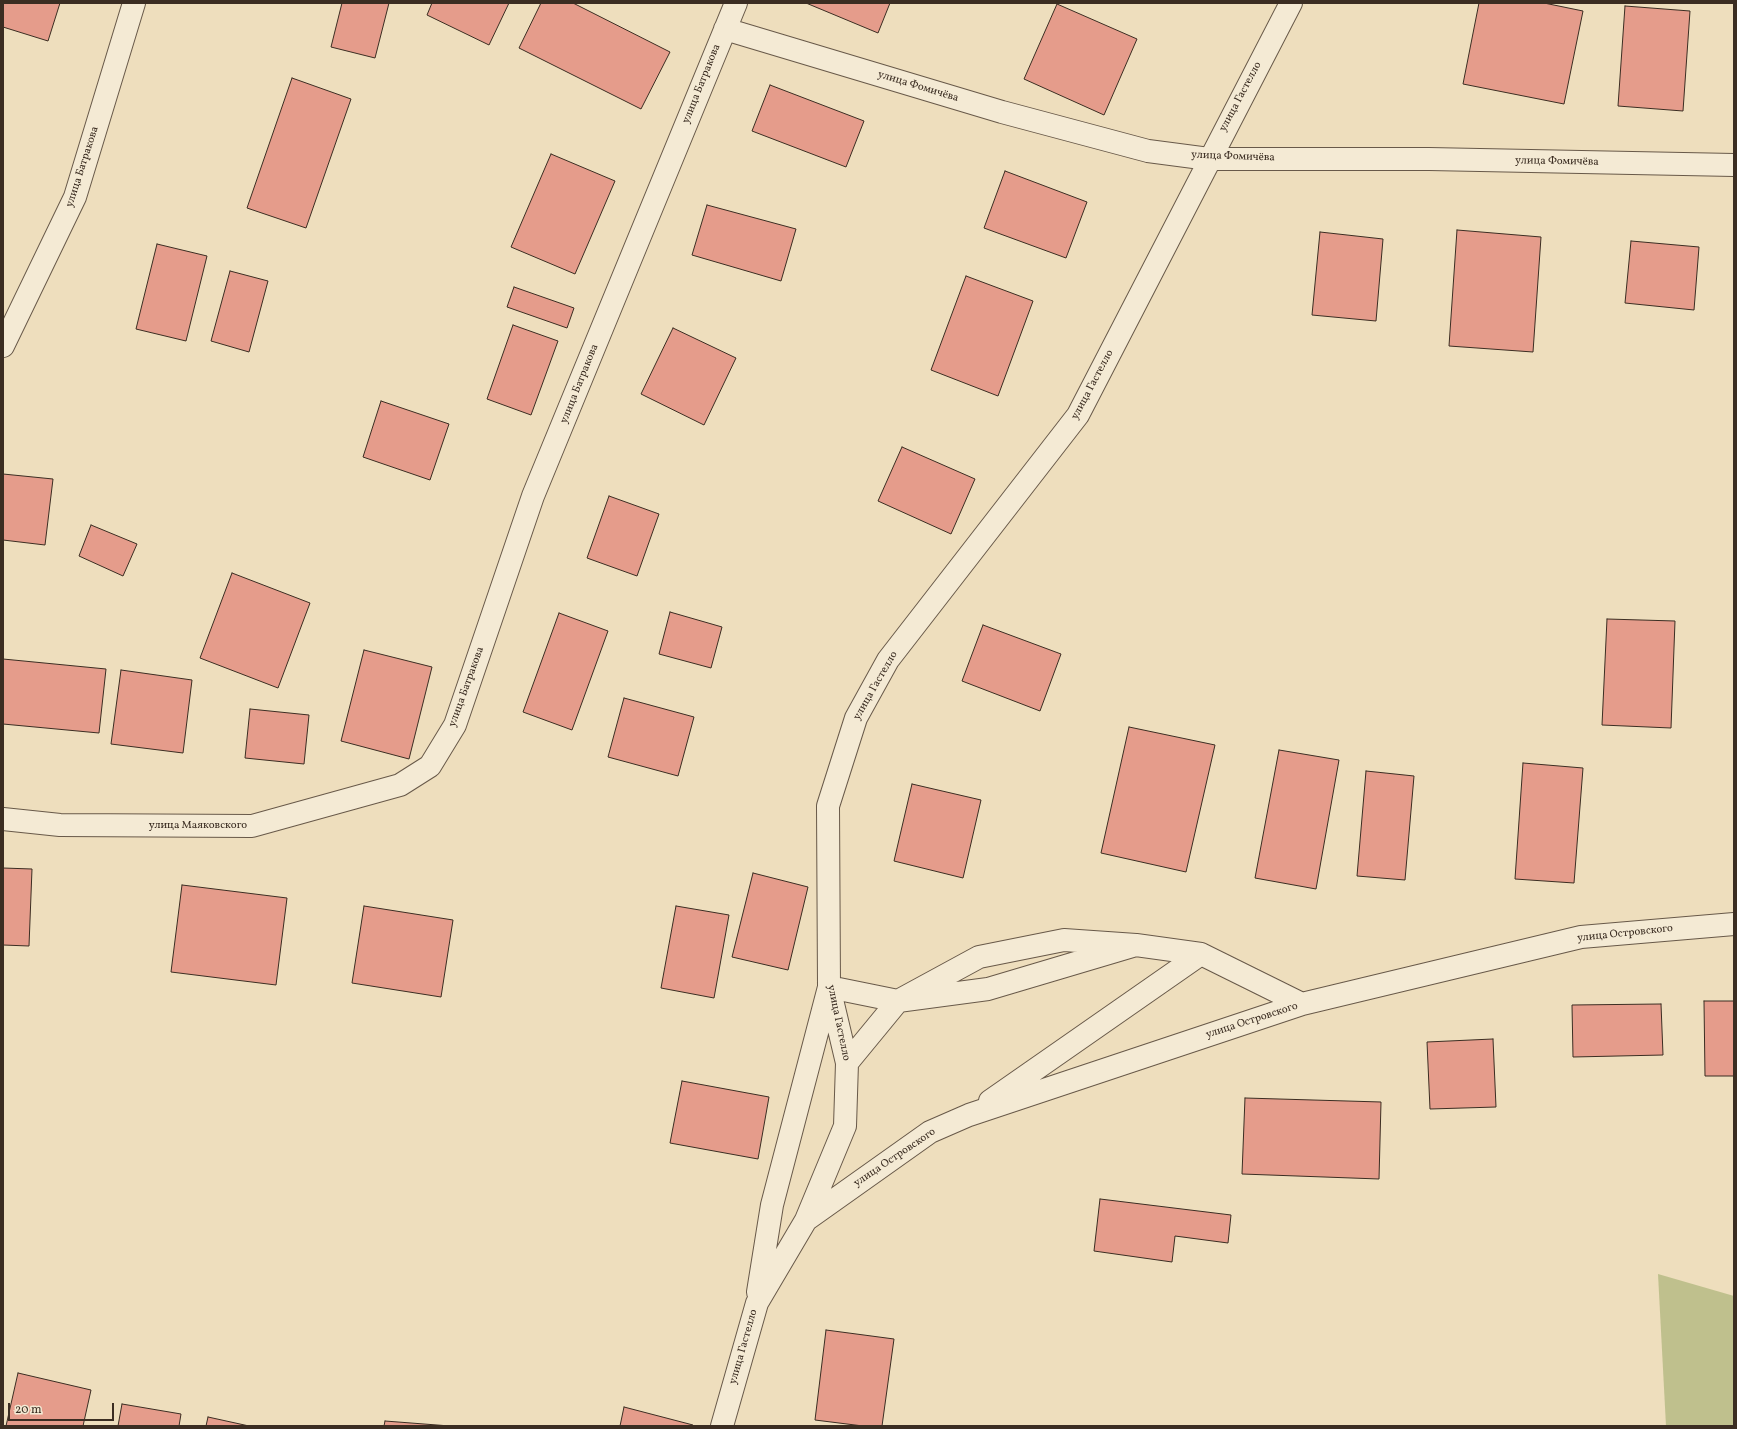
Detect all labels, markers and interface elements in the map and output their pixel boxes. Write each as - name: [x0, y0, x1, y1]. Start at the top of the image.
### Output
- street label: улица Батракова: [680, 42, 724, 126]
- street label: улица Гастелло: [1217, 60, 1265, 134]
- street label: улица Фомичёва: [876, 68, 960, 106]
- street label: улица Батракова: [64, 125, 102, 209]
- street label: улица Фомичёва: [1191, 149, 1275, 165]
- street label: улица Фомичёва: [1515, 155, 1599, 169]
- street label: улица Батракова: [558, 342, 602, 426]
- street label: улица Гастелло: [1069, 348, 1117, 422]
- street label: улица Батракова: [446, 645, 488, 729]
- street label: улица Гастелло: [851, 649, 901, 723]
- street label: улица Маяковского: [149, 819, 247, 833]
- street label: улица Островского: [1577, 922, 1673, 946]
- street label: улица Гастелло: [824, 984, 852, 1062]
- street label: улица Островского: [1204, 1000, 1300, 1042]
- street label: улица Островского: [851, 1126, 939, 1190]
- street label: улица Гастелло: [727, 1308, 761, 1386]
- scale bar: [10, 1395, 116, 1421]
- text: 20 m: [15, 1402, 42, 1418]

